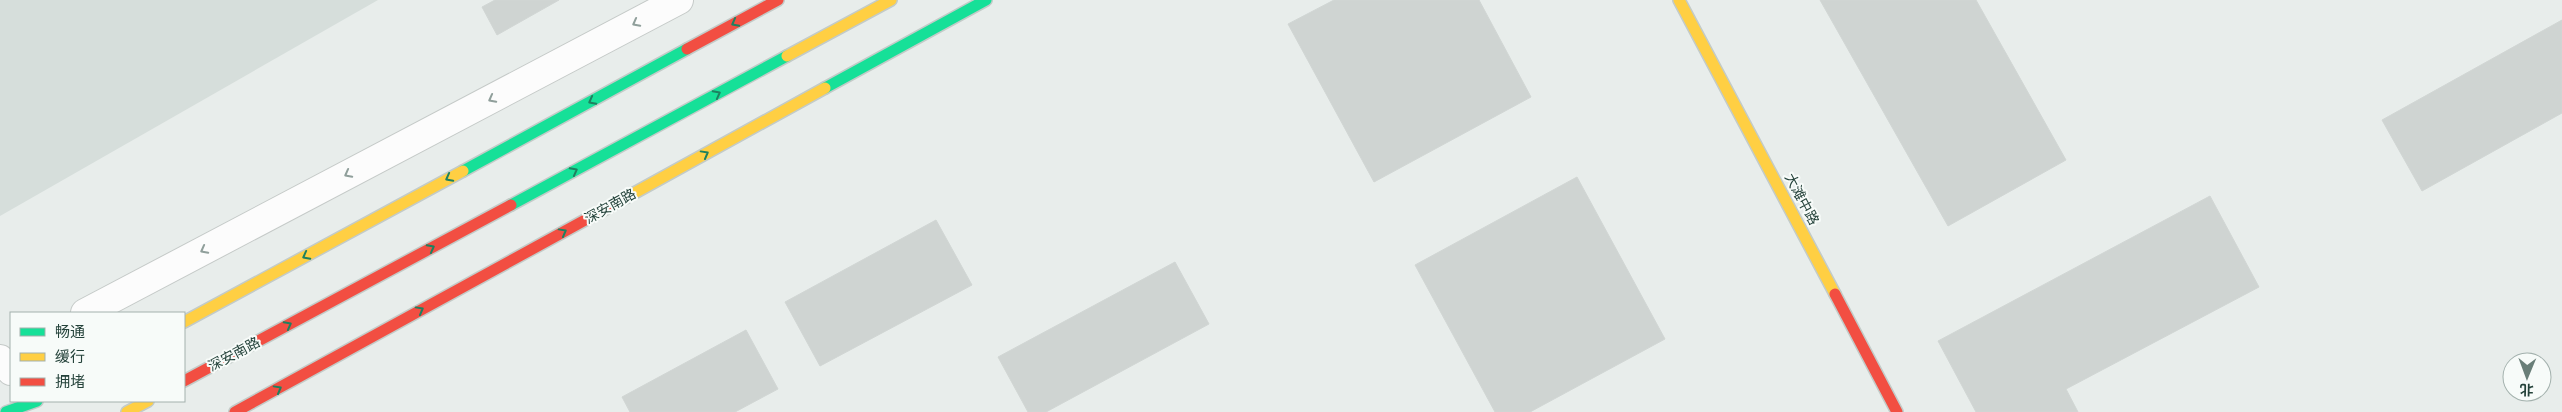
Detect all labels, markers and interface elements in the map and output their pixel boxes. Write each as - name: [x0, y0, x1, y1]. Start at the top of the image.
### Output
- one-way arrow: [632, 17, 641, 27]
- one-way arrow: [731, 17, 740, 27]
- one-way arrow: [712, 90, 721, 100]
- one-way arrow: [488, 93, 497, 103]
- one-way arrow: [588, 94, 597, 104]
- one-way arrow: [700, 150, 709, 160]
- one-way arrow: [569, 167, 578, 177]
- one-way arrow: [344, 168, 353, 178]
- street label: 大滩中路: [1782, 171, 1822, 227]
- one-way arrow: [445, 172, 454, 182]
- street label: 深安南路: [582, 185, 638, 227]
- one-way arrow: [557, 228, 566, 238]
- one-way arrow: [201, 244, 210, 254]
- one-way arrow: [426, 244, 435, 254]
- one-way arrow: [302, 249, 311, 259]
- one-way arrow: [415, 307, 424, 317]
- legend: [10, 312, 185, 402]
- one-way arrow: [283, 321, 292, 331]
- text: 畅通: [55, 323, 85, 341]
- street label: 深安南路: [206, 334, 262, 374]
- text: 缓行: [55, 348, 85, 366]
- north arrow: [2502, 352, 2552, 402]
- text: 拥堵: [55, 373, 85, 391]
- text: 北: [2520, 382, 2534, 398]
- one-way arrow: [272, 385, 281, 395]

